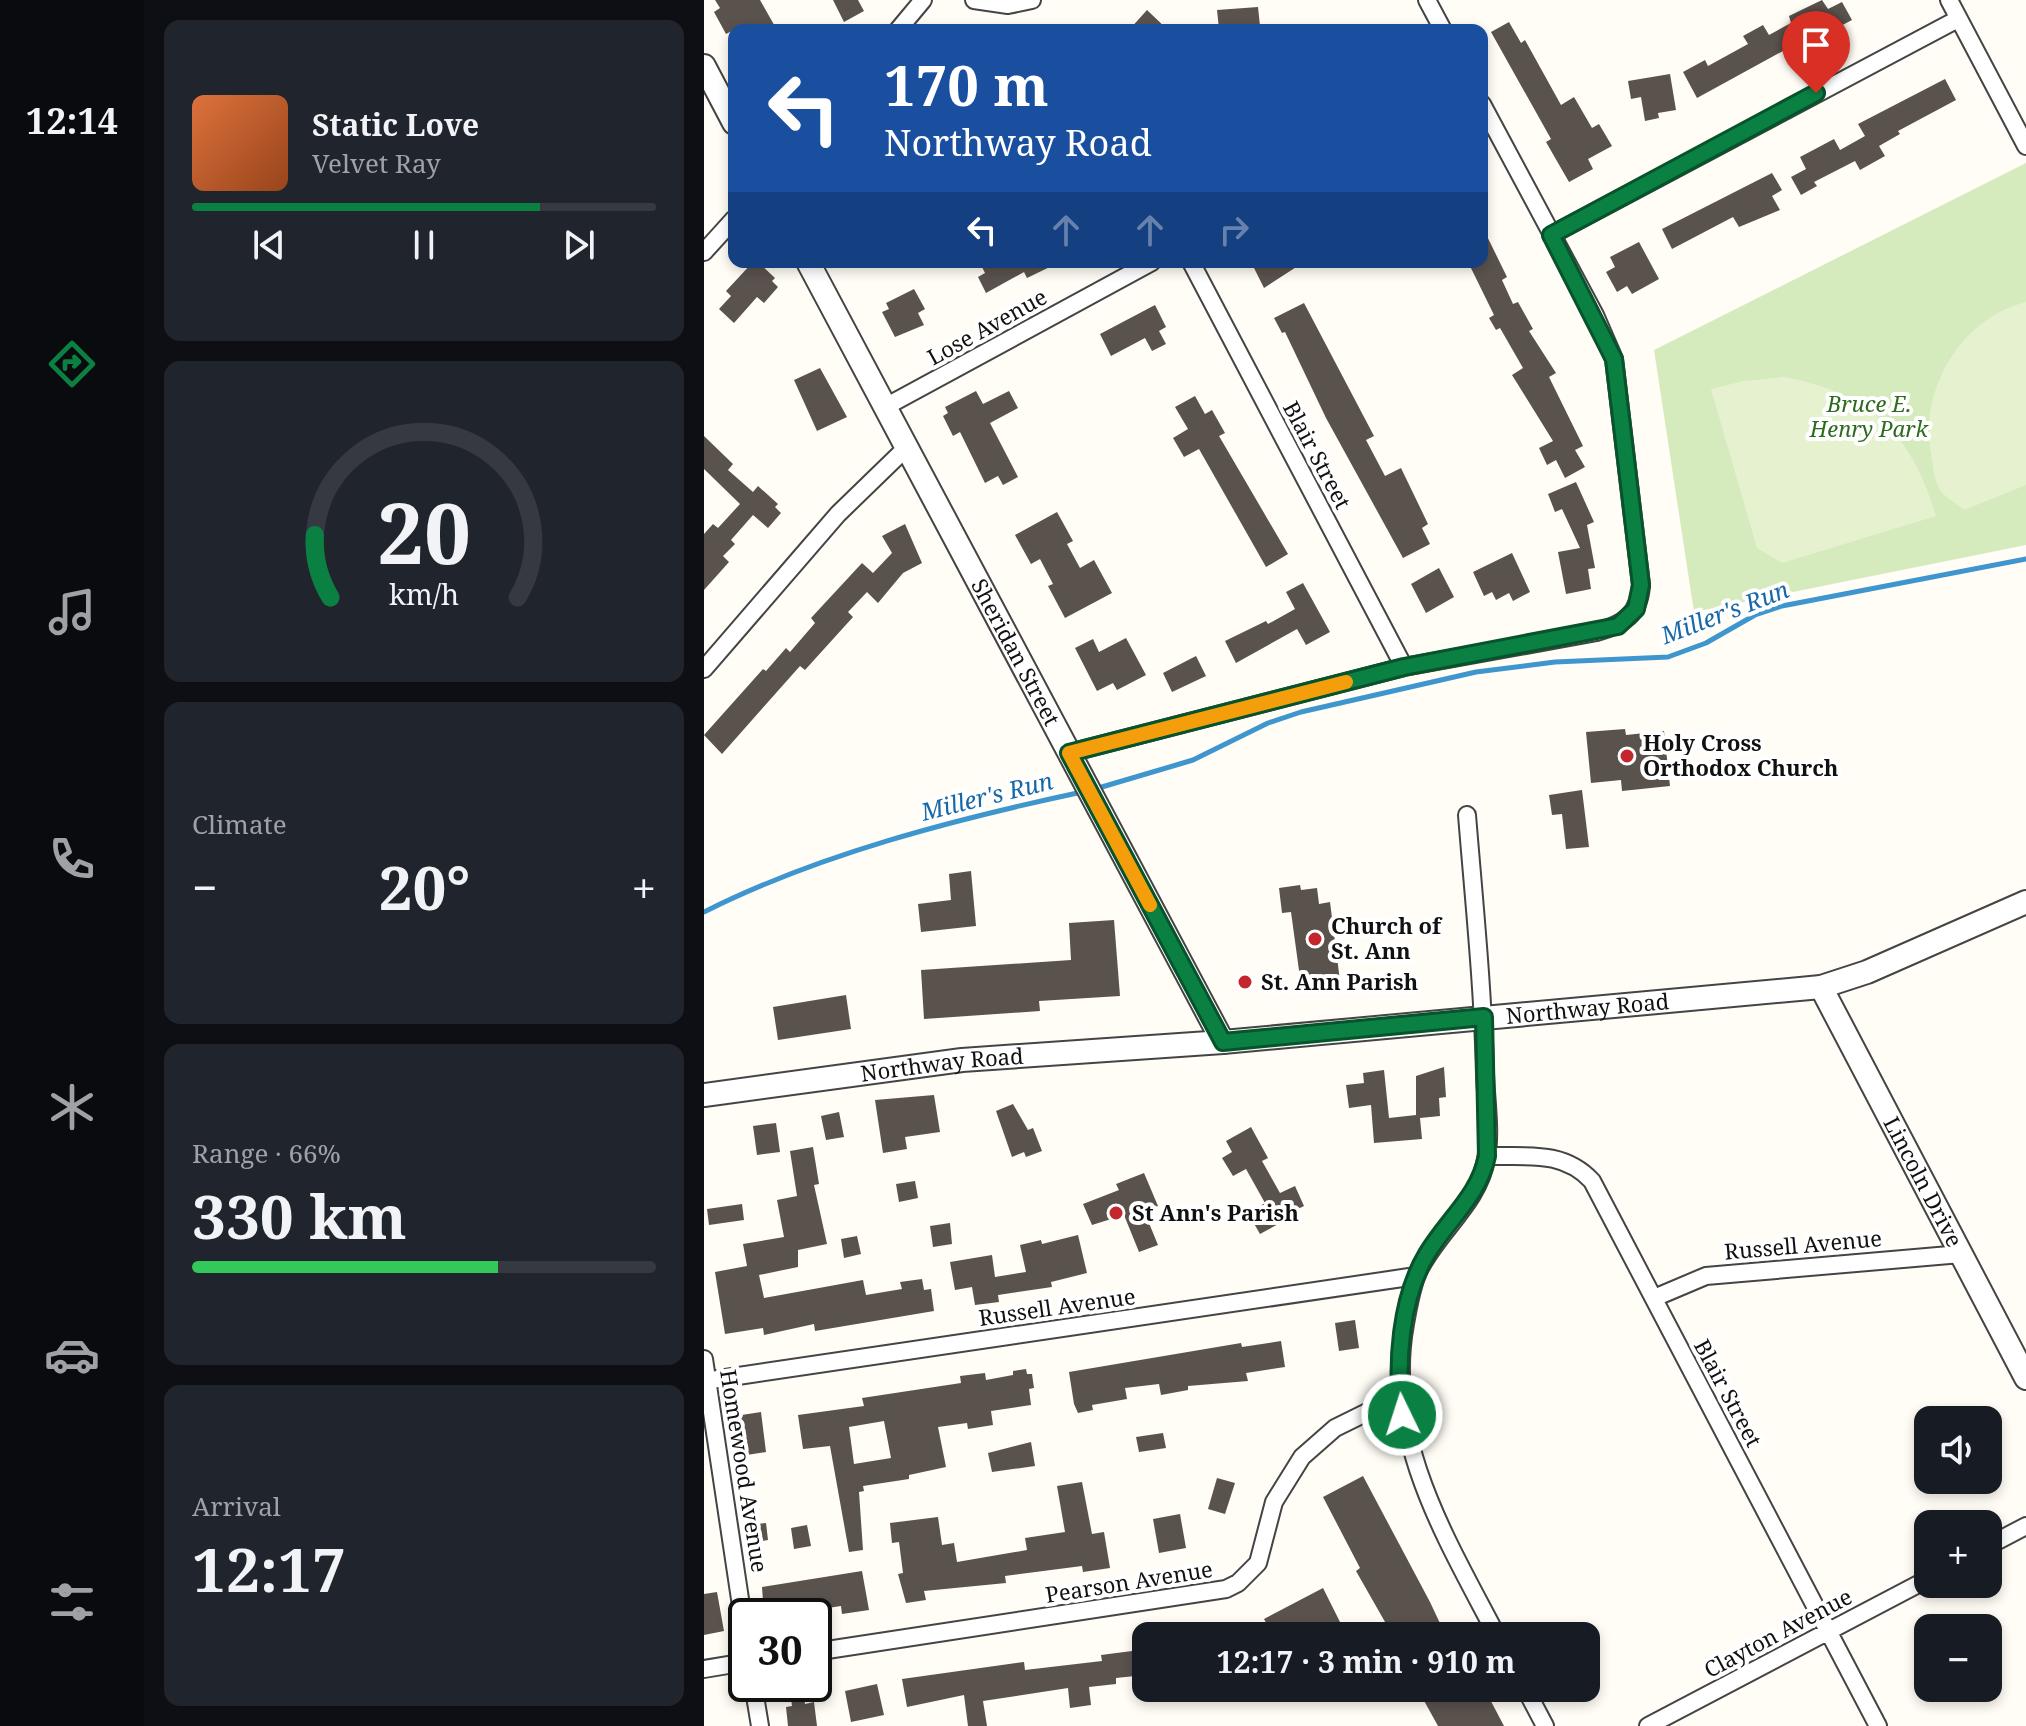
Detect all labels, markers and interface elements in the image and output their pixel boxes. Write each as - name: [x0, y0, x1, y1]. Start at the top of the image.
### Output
- pin: [1782, 11, 1850, 93]
- icon: arrive: [1794, 23, 1838, 67]
- text: 170 m: [884, 46, 1049, 122]
- icon: left: [752, 56, 856, 160]
- text: 12:14: [26, 96, 118, 145]
- text: Static Love: [312, 104, 479, 145]
- text: Northway Road: [884, 118, 1152, 167]
- text: Velvet Ray: [312, 145, 441, 181]
- icon: left: [960, 208, 1004, 252]
- icon: ahead: [1044, 208, 1088, 252]
- icon: ahead: [1128, 208, 1172, 252]
- icon: right: [1212, 208, 1256, 252]
- icon: previous: [247, 223, 291, 267]
- icon: pause: [402, 223, 446, 267]
- icon: next: [557, 223, 601, 267]
- street label: Lose Avenue: [921, 281, 1052, 371]
- icon: directions: [44, 336, 100, 392]
- park label: Bruce E. Henry Park: [1809, 388, 1930, 443]
- street label: Blair Street: [1277, 395, 1359, 514]
- text: 20: [377, 474, 471, 587]
- water label: Miller's Run: [1655, 572, 1793, 652]
- street label: Sheridan Street: [965, 573, 1068, 731]
- text: km/h: [389, 574, 459, 613]
- icon: music: [44, 584, 100, 640]
- place label: Holy Cross Orthodox Church: [1643, 727, 1839, 782]
- marker: Holy Cross Orthodox Church: [1618, 747, 1636, 765]
- water label: Miller's Run: [916, 763, 1056, 828]
- text: Climate: [192, 806, 287, 842]
- icon: phone: [44, 831, 100, 887]
- text: 20°: [379, 846, 470, 928]
- text: −: [192, 857, 217, 917]
- text: +: [631, 857, 656, 917]
- place label: Church of St. Ann: [1331, 910, 1443, 965]
- marker: Church of St. Ann: [1306, 930, 1324, 948]
- place label: St. Ann Parish: [1261, 966, 1419, 996]
- marker: St. Ann Parish: [1236, 973, 1254, 991]
- street label: Northway Road: [1504, 985, 1671, 1030]
- street label: Northway Road: [859, 1040, 1025, 1088]
- icon: climate: [44, 1079, 100, 1135]
- street label: Lincoln Drive: [1878, 1111, 1971, 1252]
- text: Range · 66%: [192, 1135, 341, 1171]
- text: 330 km: [192, 1175, 407, 1257]
- place label: St Ann's Parish: [1132, 1197, 1299, 1227]
- marker: St Ann's Parish: [1107, 1204, 1125, 1222]
- street label: Russell Avenue: [1723, 1222, 1883, 1266]
- street label: Russell Avenue: [977, 1280, 1137, 1332]
- icon: car: [44, 1327, 100, 1383]
- street label: Blair Street: [1688, 1333, 1770, 1452]
- street label: Homewood Avenue: [714, 1367, 776, 1574]
- position arrow: [1360, 1373, 1444, 1457]
- map controls: [1914, 1406, 2002, 1702]
- button: sound: [1914, 1406, 2002, 1494]
- text: Arrival: [192, 1488, 281, 1524]
- button: +: [1914, 1510, 2002, 1598]
- text: 12:17: [192, 1528, 346, 1610]
- street label: Pearson Avenue: [1043, 1553, 1215, 1609]
- icon: filters: [44, 1574, 100, 1630]
- street label: Clayton Avenue: [1698, 1580, 1857, 1684]
- speed limit sign: 30: [728, 1598, 832, 1702]
- button: −: [1914, 1614, 2002, 1702]
- text: 12:17 · 3 min · 910 m: [1217, 1641, 1515, 1682]

